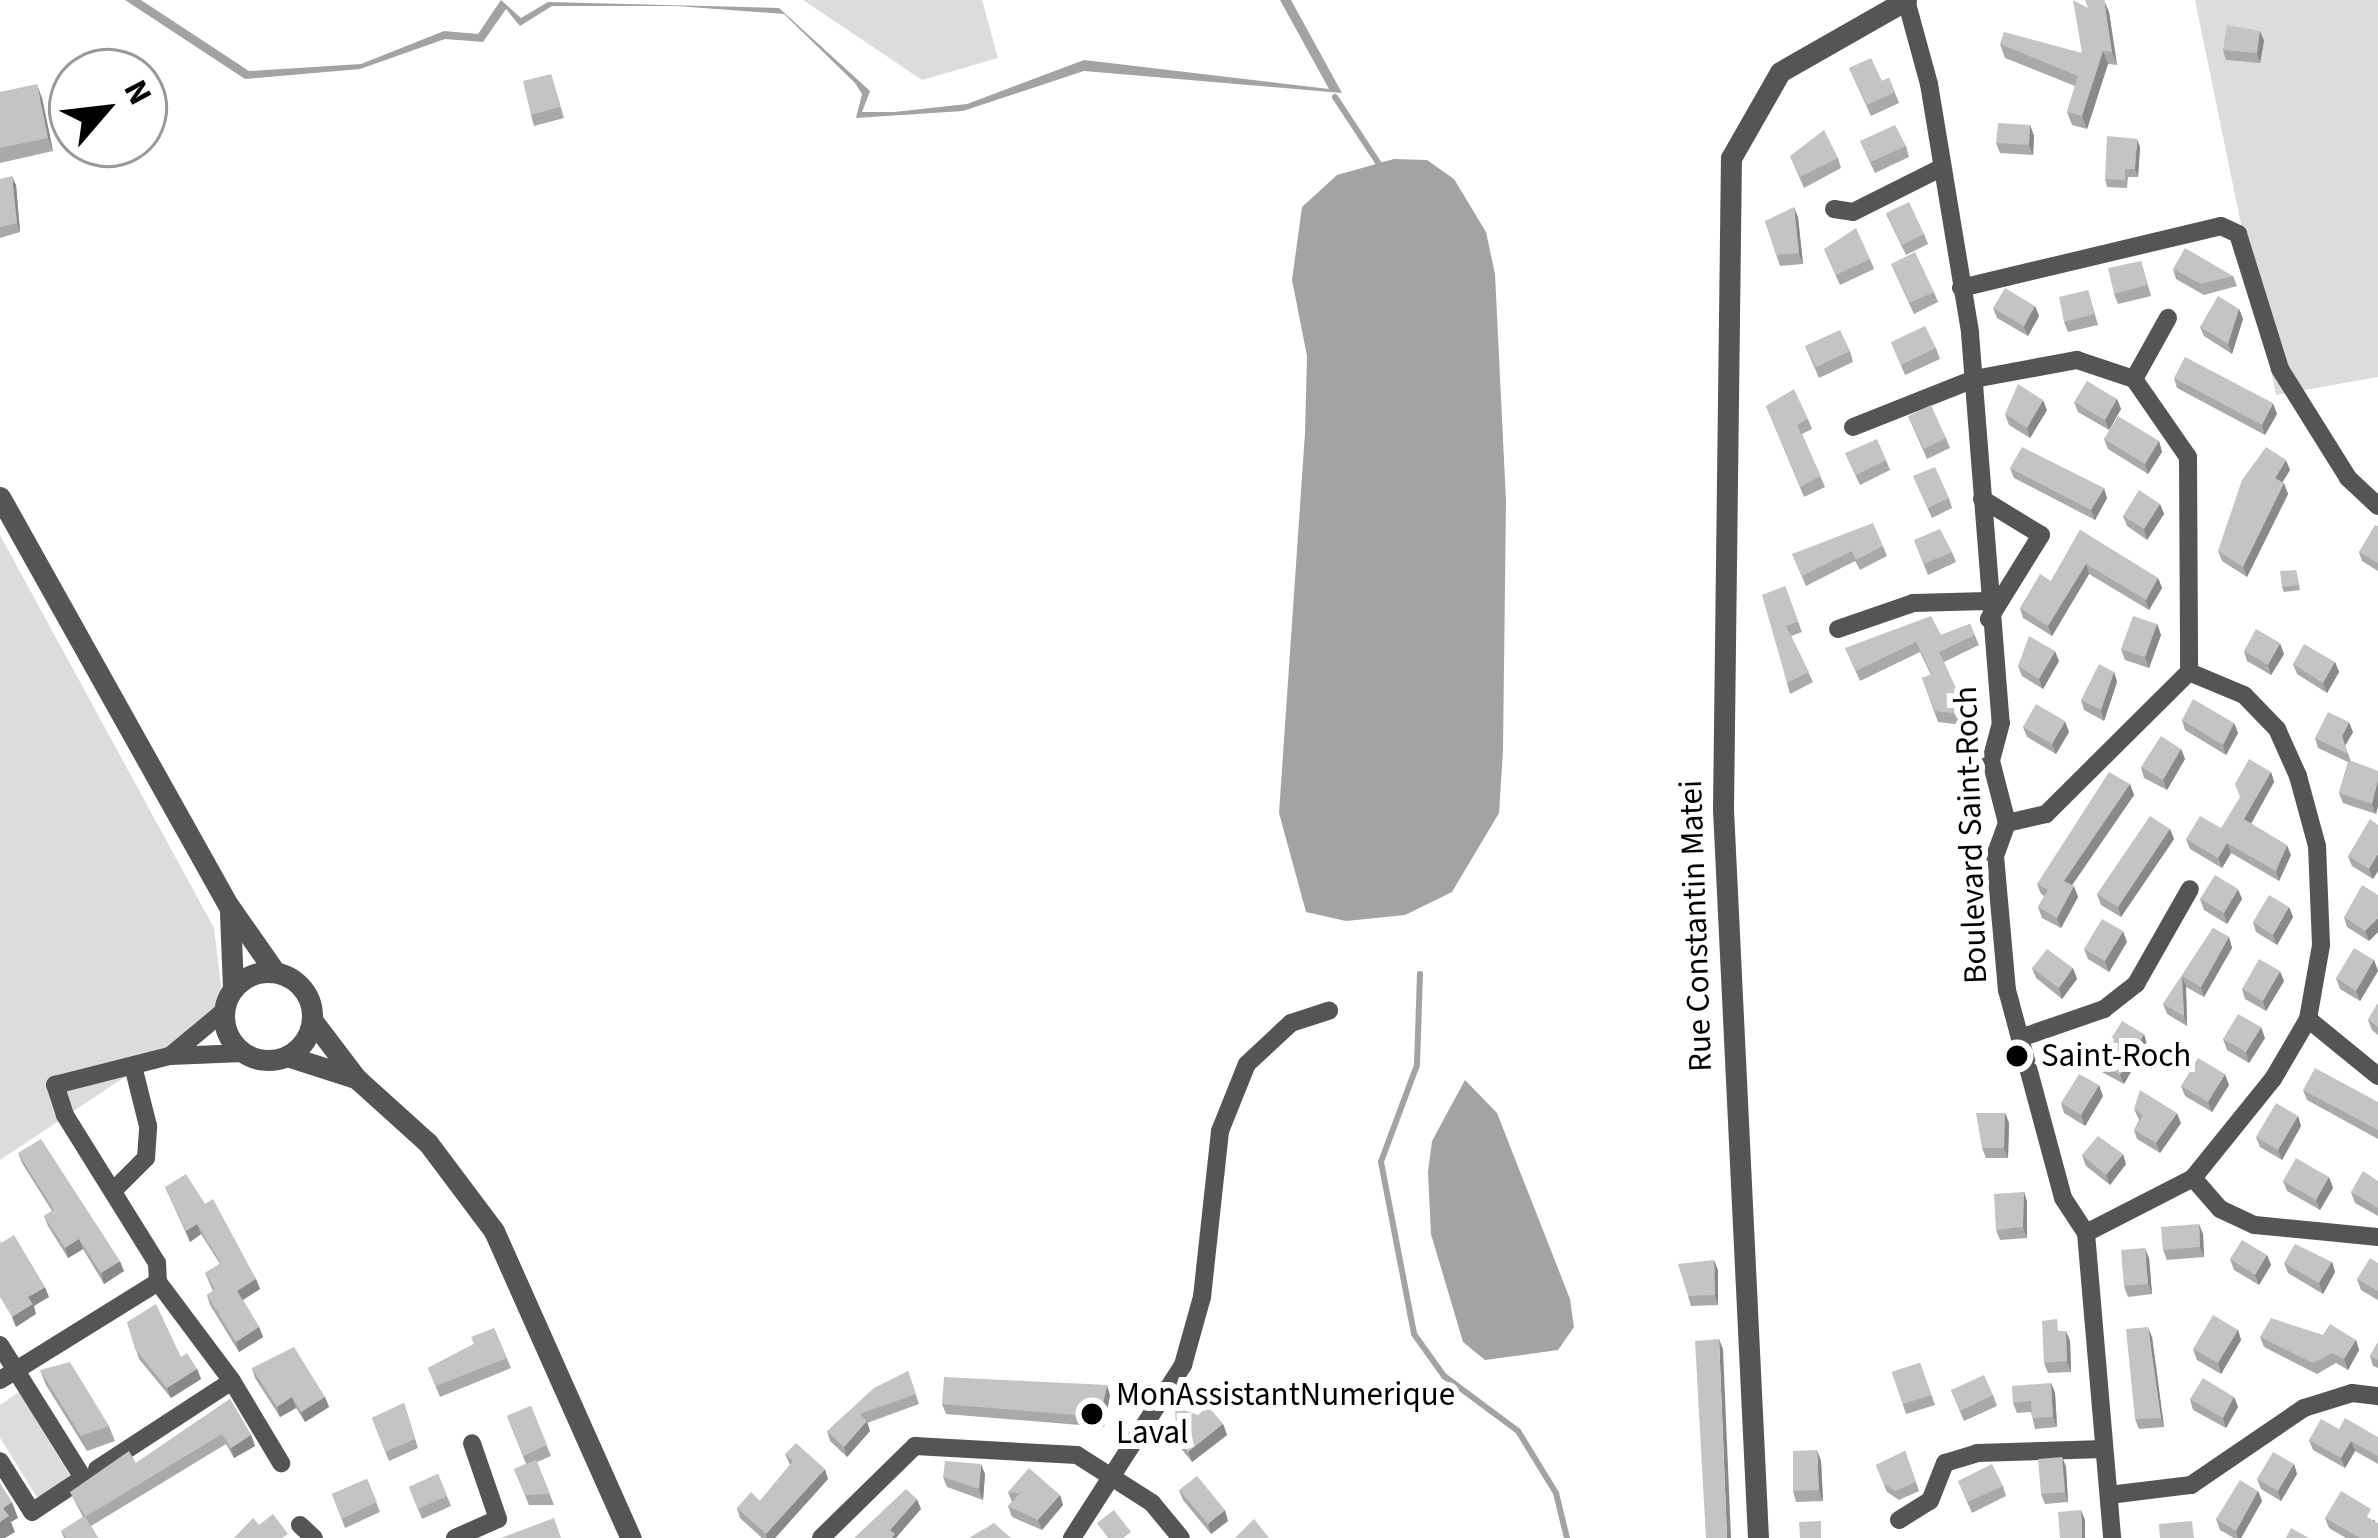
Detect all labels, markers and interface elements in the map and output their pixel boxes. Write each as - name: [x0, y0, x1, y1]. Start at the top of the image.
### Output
- north arrow: [48, 48, 168, 168]
- text: N: [112, 72, 163, 113]
- street label: Boulevard Saint-Roch: [1946, 685, 1996, 985]
- street label: Rue Constantin Matei: [1671, 779, 1721, 1073]
- place label: Saint-Roch: [2041, 1036, 2191, 1076]
- marker: Saint-Roch: [2004, 1043, 2030, 1069]
- place label: MonAssistantNumerique Laval: [1116, 1375, 1455, 1453]
- marker: MonAssistantNumerique Laval: [1079, 1401, 1105, 1427]

